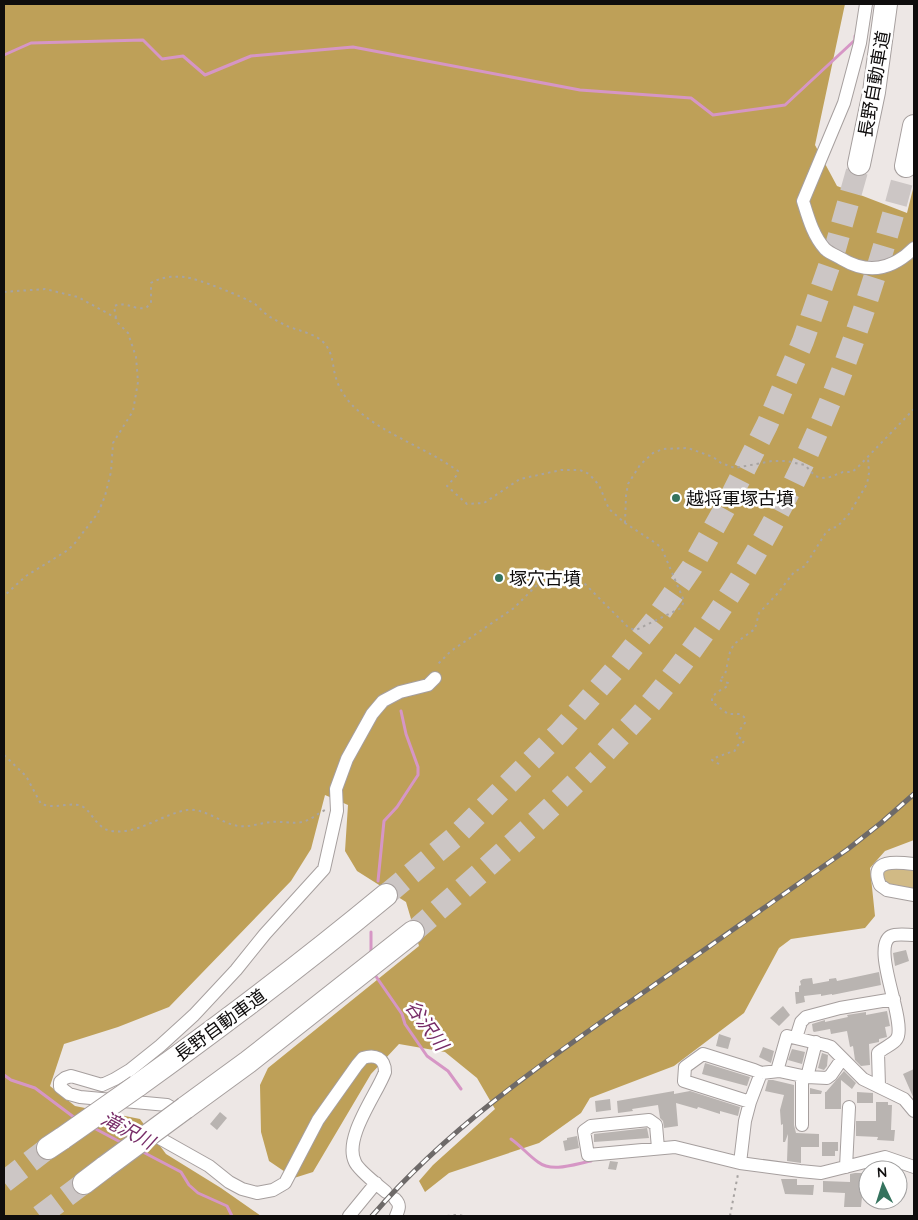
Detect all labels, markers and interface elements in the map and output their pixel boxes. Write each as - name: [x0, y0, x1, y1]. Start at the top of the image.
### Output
- street label: 長野自動車道: [853, 29, 895, 139]
- place label: 越将軍塚古墳: [686, 487, 794, 510]
- marker: 越将軍塚古墳: [670, 492, 682, 504]
- place label: 塚穴古墳: [509, 567, 581, 590]
- marker: 塚穴古墳: [493, 572, 505, 584]
- street label: 長野自動車道: [170, 984, 270, 1066]
- water label: 谷沢川: [401, 995, 455, 1057]
- water label: 滝沢川: [97, 1106, 161, 1155]
- north arrow: [858, 1160, 908, 1210]
- text: N: [876, 1163, 888, 1181]

